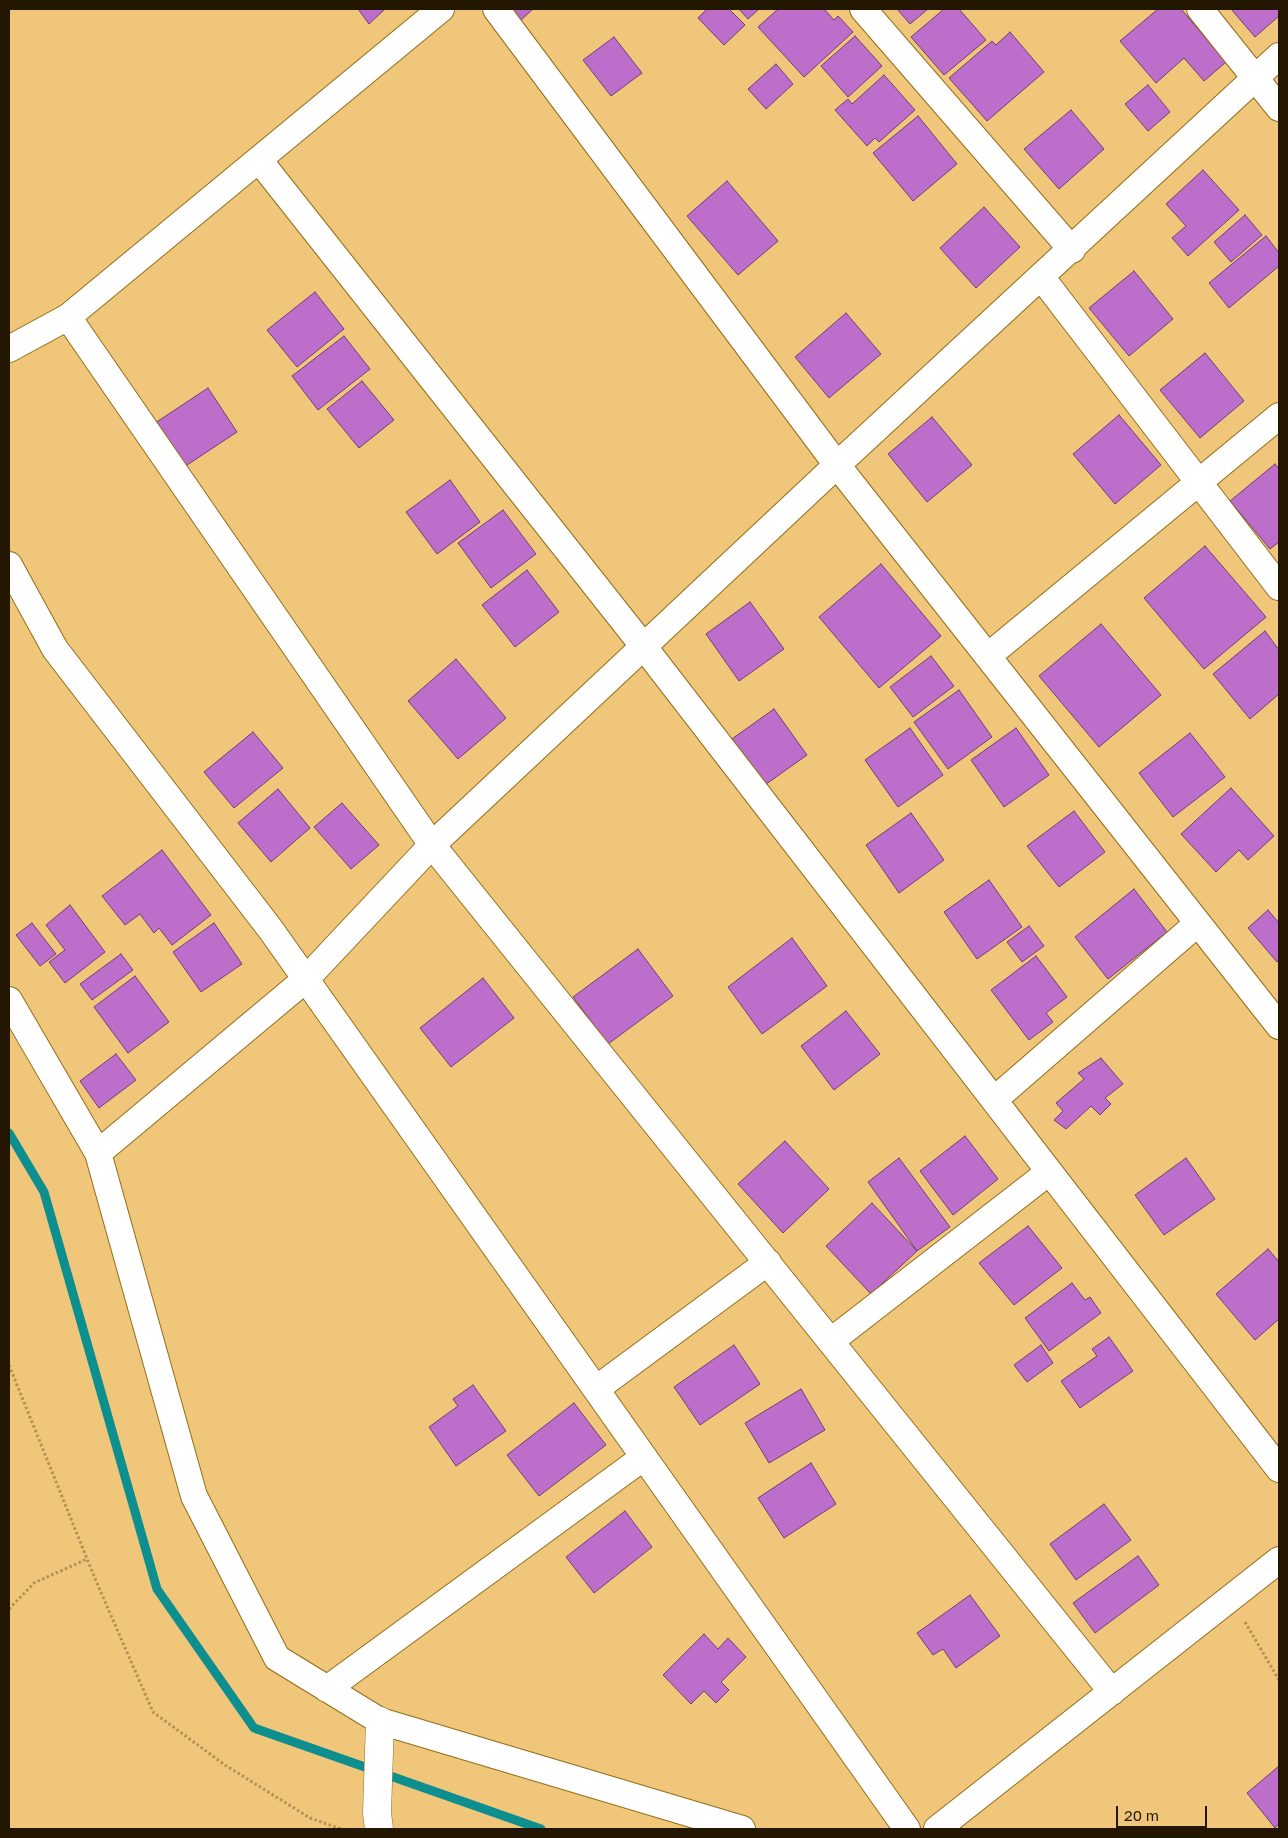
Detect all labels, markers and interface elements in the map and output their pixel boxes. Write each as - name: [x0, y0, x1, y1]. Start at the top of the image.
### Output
- scale bar: [1118, 1796, 1209, 1828]
- text: 20 m: [1124, 1806, 1159, 1824]

